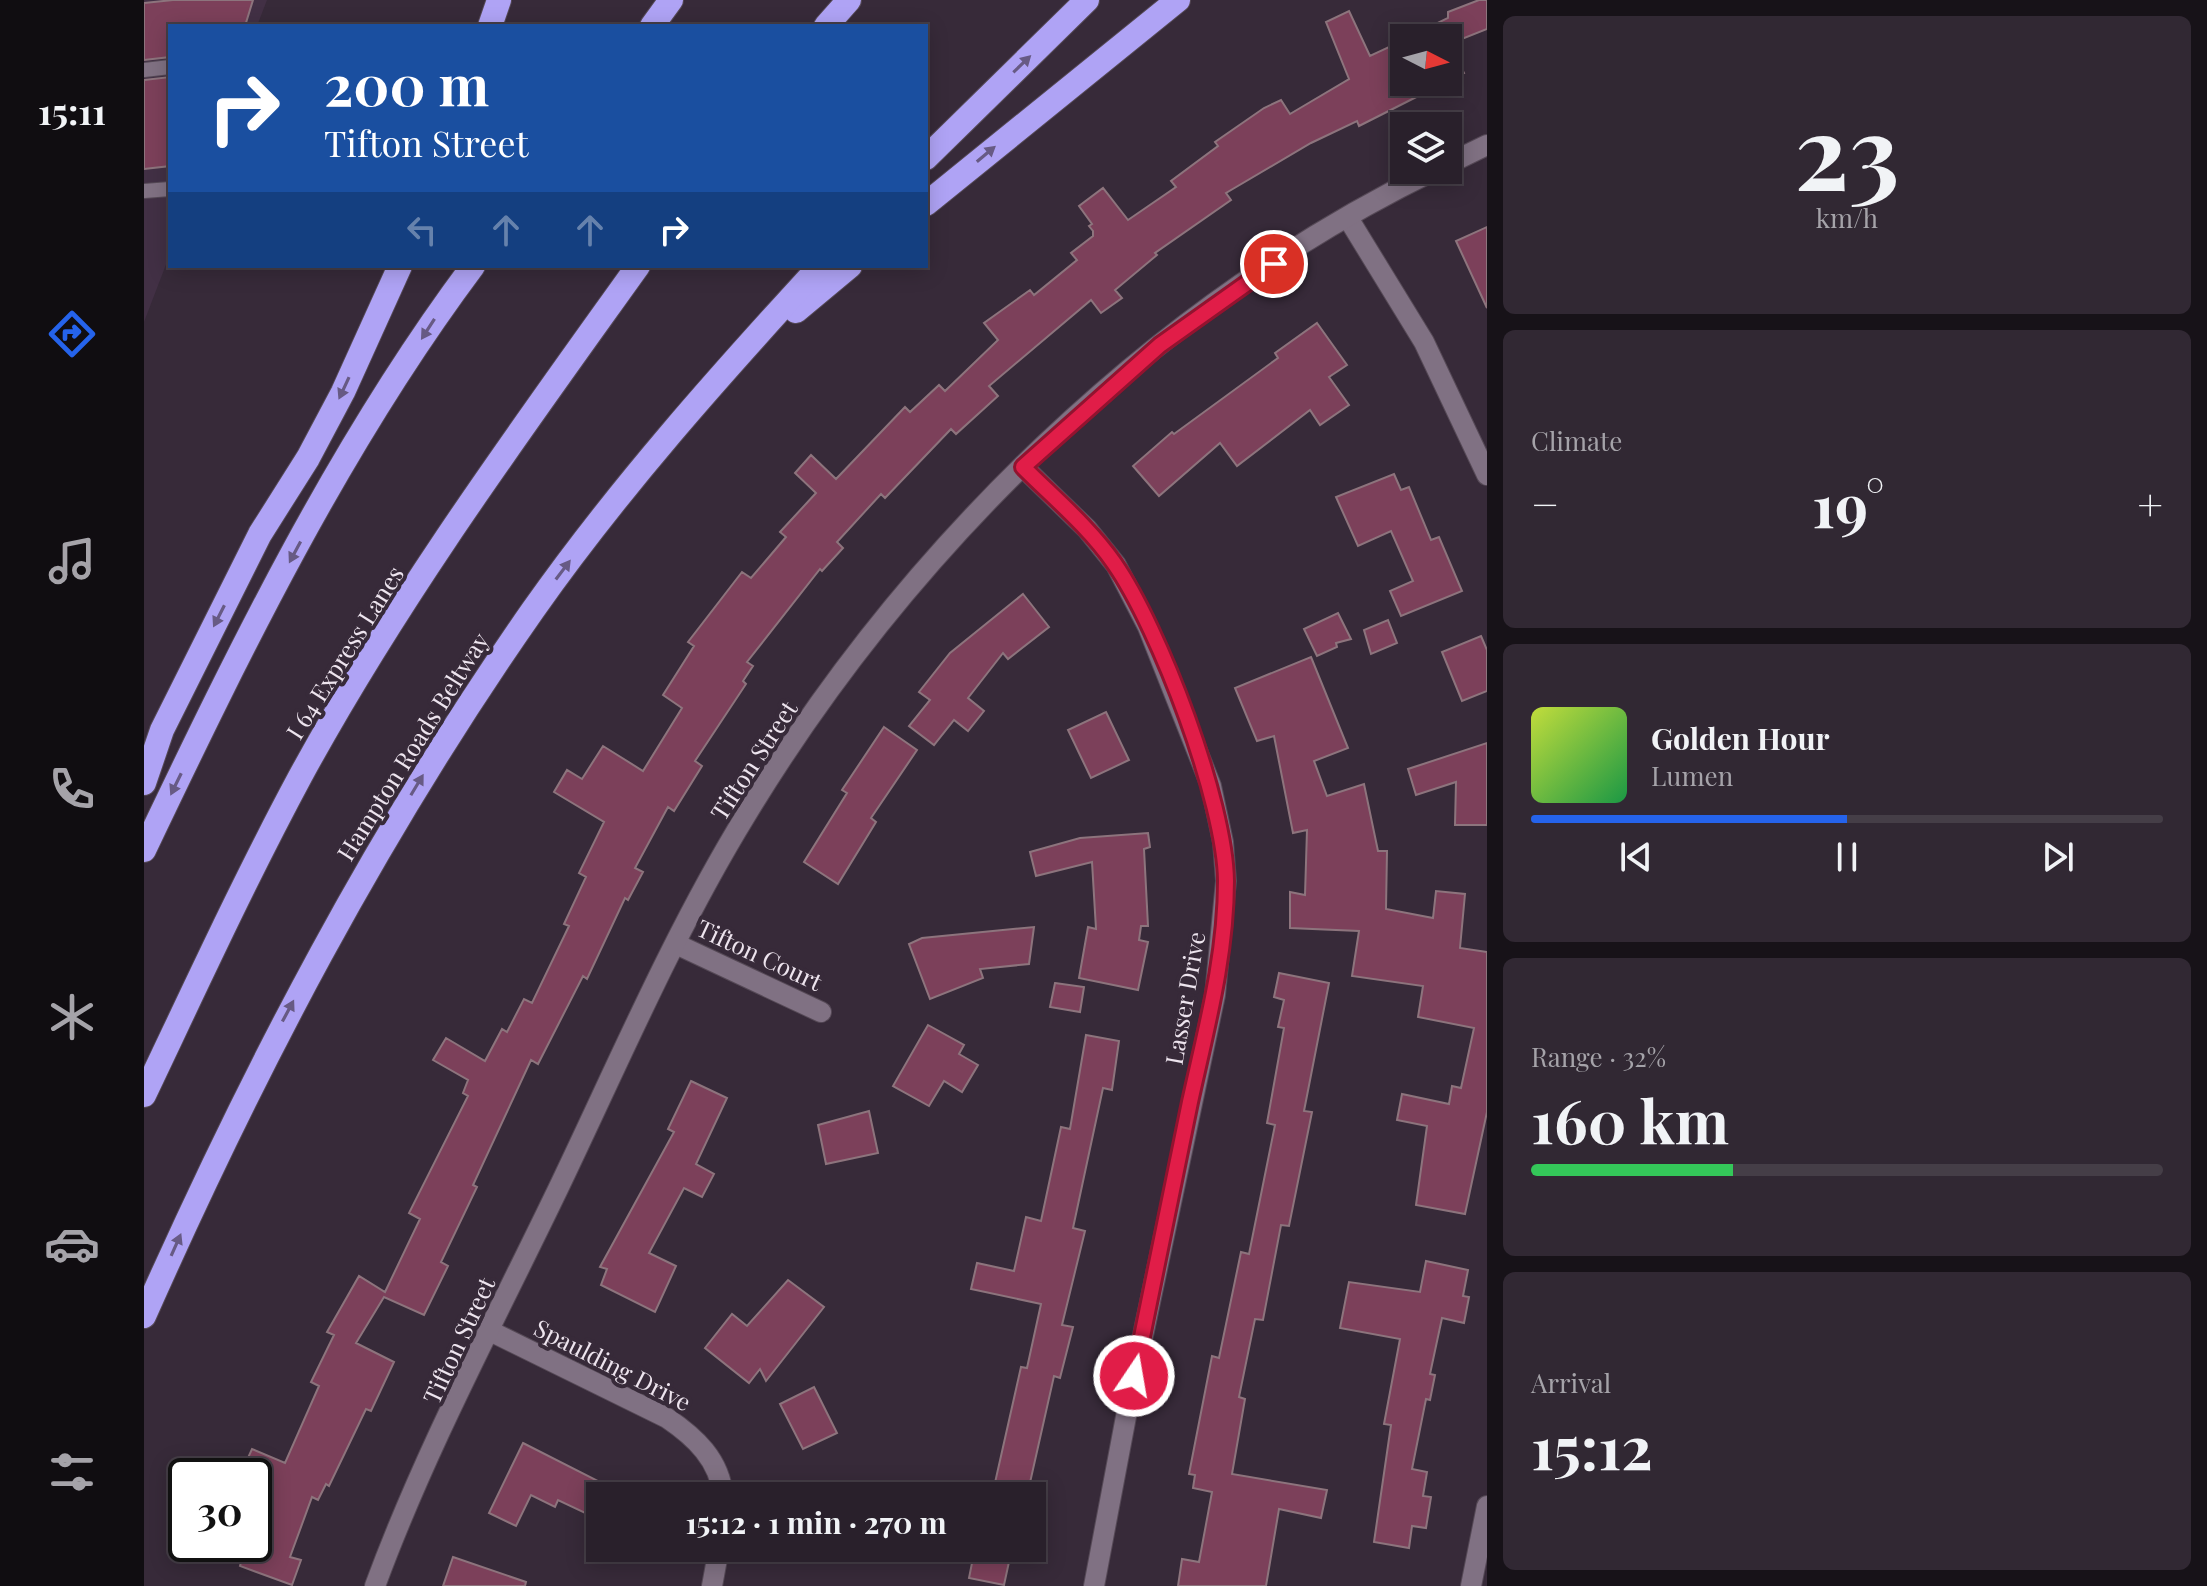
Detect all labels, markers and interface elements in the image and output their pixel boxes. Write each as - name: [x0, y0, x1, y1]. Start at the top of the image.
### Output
- north arrow: [1390, 24, 1462, 96]
- map controls: [1390, 24, 1462, 184]
- text: 200 m: [324, 46, 489, 121]
- one-way arrow: [1012, 55, 1031, 74]
- icon: right: [192, 56, 296, 160]
- text: 23: [1794, 78, 1900, 217]
- text: 15:11: [38, 86, 106, 134]
- button: layers: [1390, 112, 1462, 184]
- text: Tifton Street: [324, 118, 528, 166]
- one-way arrow: [976, 146, 996, 163]
- text: km/h: [1816, 200, 1878, 235]
- icon: left: [400, 208, 444, 252]
- icon: ahead: [484, 208, 528, 252]
- icon: ahead: [568, 208, 612, 252]
- icon: right: [652, 208, 696, 252]
- pin: [1240, 230, 1308, 298]
- icon: arrive: [1252, 242, 1296, 286]
- icon: directions: [44, 306, 100, 362]
- one-way arrow: [421, 319, 436, 340]
- one-way arrow: [337, 376, 351, 400]
- text: Climate: [1531, 423, 1622, 458]
- text: 19°: [1812, 463, 1885, 543]
- text: −: [1531, 473, 1559, 532]
- text: +: [2137, 473, 2163, 532]
- icon: music: [44, 533, 100, 589]
- one-way arrow: [288, 541, 301, 564]
- street label: I 64 Express Lanes: [278, 559, 410, 745]
- one-way arrow: [555, 560, 571, 580]
- one-way arrow: [213, 604, 226, 627]
- street label: Hampton Roads Beltway: [329, 626, 495, 866]
- street label: Tifton Street: [702, 694, 804, 826]
- text: Golden Hour: [1651, 718, 1830, 758]
- text: Lumen: [1651, 758, 1733, 793]
- icon: phone: [44, 761, 100, 817]
- one-way arrow: [169, 772, 183, 795]
- one-way arrow: [410, 774, 424, 796]
- icon: previous: [1614, 835, 1658, 879]
- icon: pause: [1825, 835, 1869, 879]
- icon: next: [2036, 835, 2080, 879]
- street label: Tifton Court: [692, 911, 828, 997]
- street label: Lasser Drive: [1157, 929, 1211, 1067]
- icon: climate: [44, 989, 100, 1045]
- one-way arrow: [281, 999, 294, 1022]
- text: Range · 32%: [1531, 1039, 1666, 1074]
- text: 160 km: [1531, 1079, 1729, 1159]
- icon: car: [44, 1216, 100, 1272]
- one-way arrow: [169, 1233, 182, 1257]
- street label: Tifton Street: [415, 1271, 502, 1409]
- street label: Spaulding Drive: [529, 1311, 697, 1417]
- position arrow: [1092, 1334, 1176, 1418]
- text: Arrival: [1531, 1365, 1611, 1400]
- text: 15:12: [1531, 1405, 1653, 1485]
- icon: filters: [44, 1444, 100, 1500]
- speed limit sign: 30: [168, 1458, 272, 1562]
- text: 15:12 · 1 min · 270 m: [685, 1502, 947, 1542]

